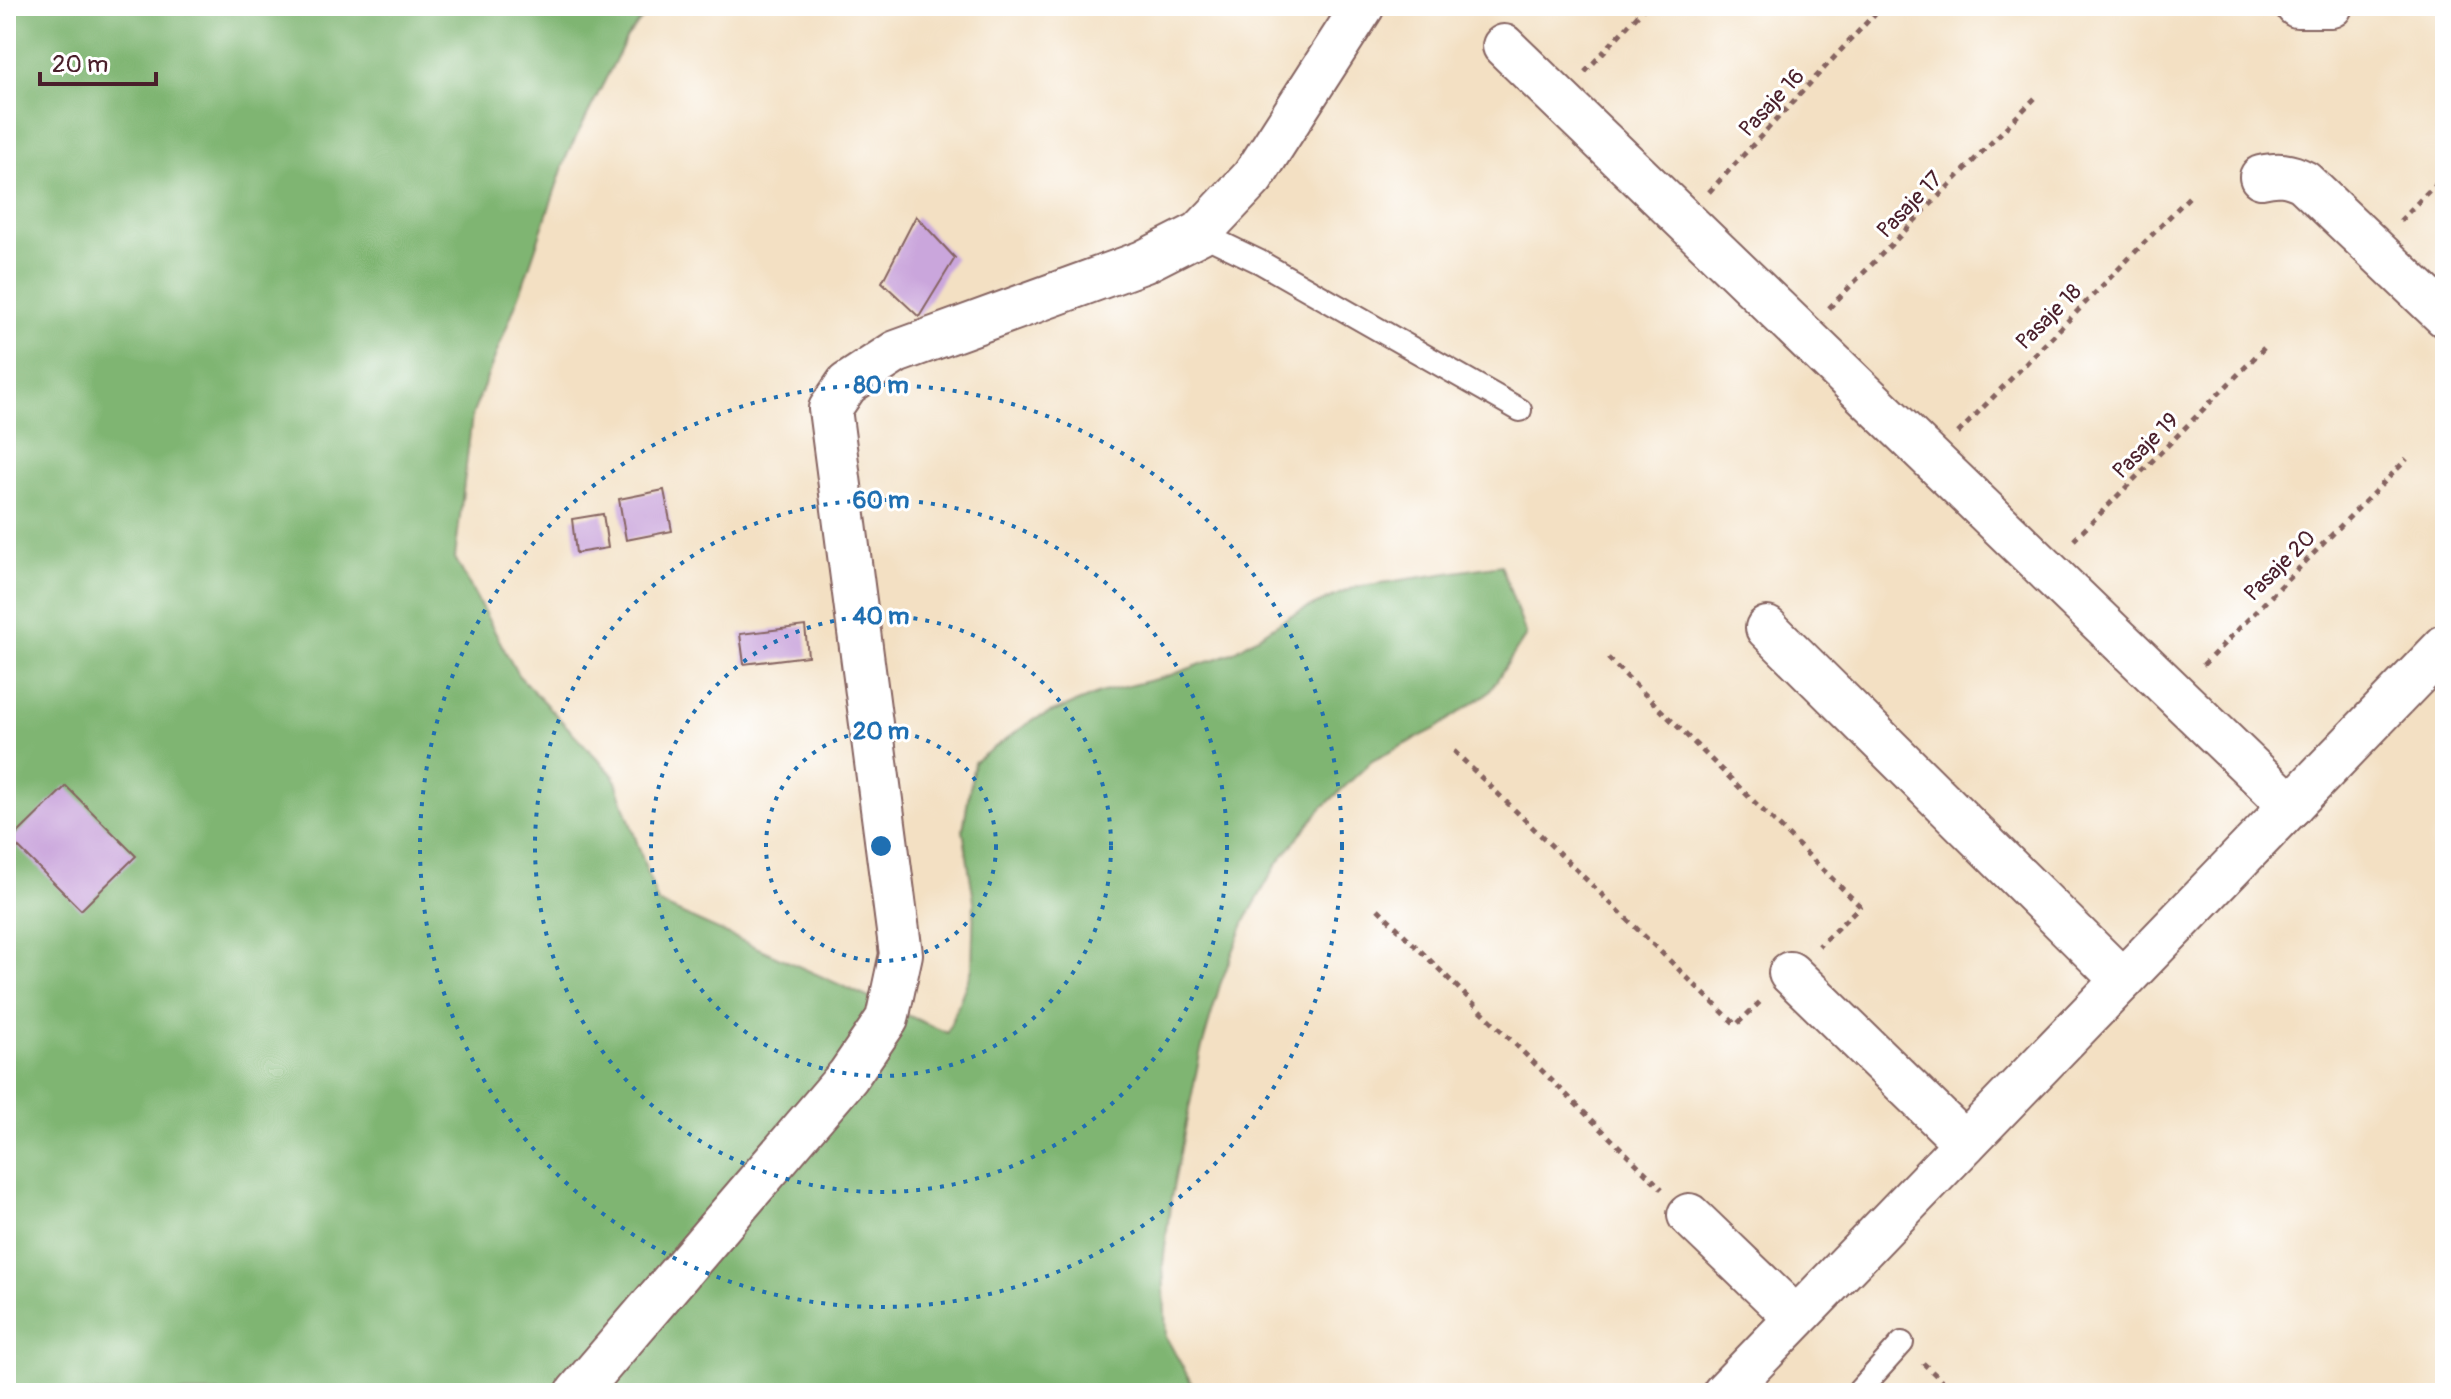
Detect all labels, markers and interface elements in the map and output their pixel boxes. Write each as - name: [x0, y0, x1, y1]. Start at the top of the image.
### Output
- scale bar: [40, 36, 156, 86]
- text: 20 m: [52, 50, 108, 79]
- street label: Pasaje 16: [1733, 63, 1810, 143]
- street label: Pasaje 17: [1871, 165, 1949, 244]
- street label: Pasaje 18: [2010, 278, 2088, 356]
- text: 80 m: [853, 371, 909, 400]
- street label: Pasaje 19: [2107, 407, 2185, 485]
- text: 60 m: [853, 486, 909, 515]
- street label: Pasaje 20: [2238, 524, 2321, 607]
- text: 40 m: [853, 602, 909, 631]
- text: 20 m: [853, 717, 909, 746]
- centre of rings: [867, 832, 895, 860]

